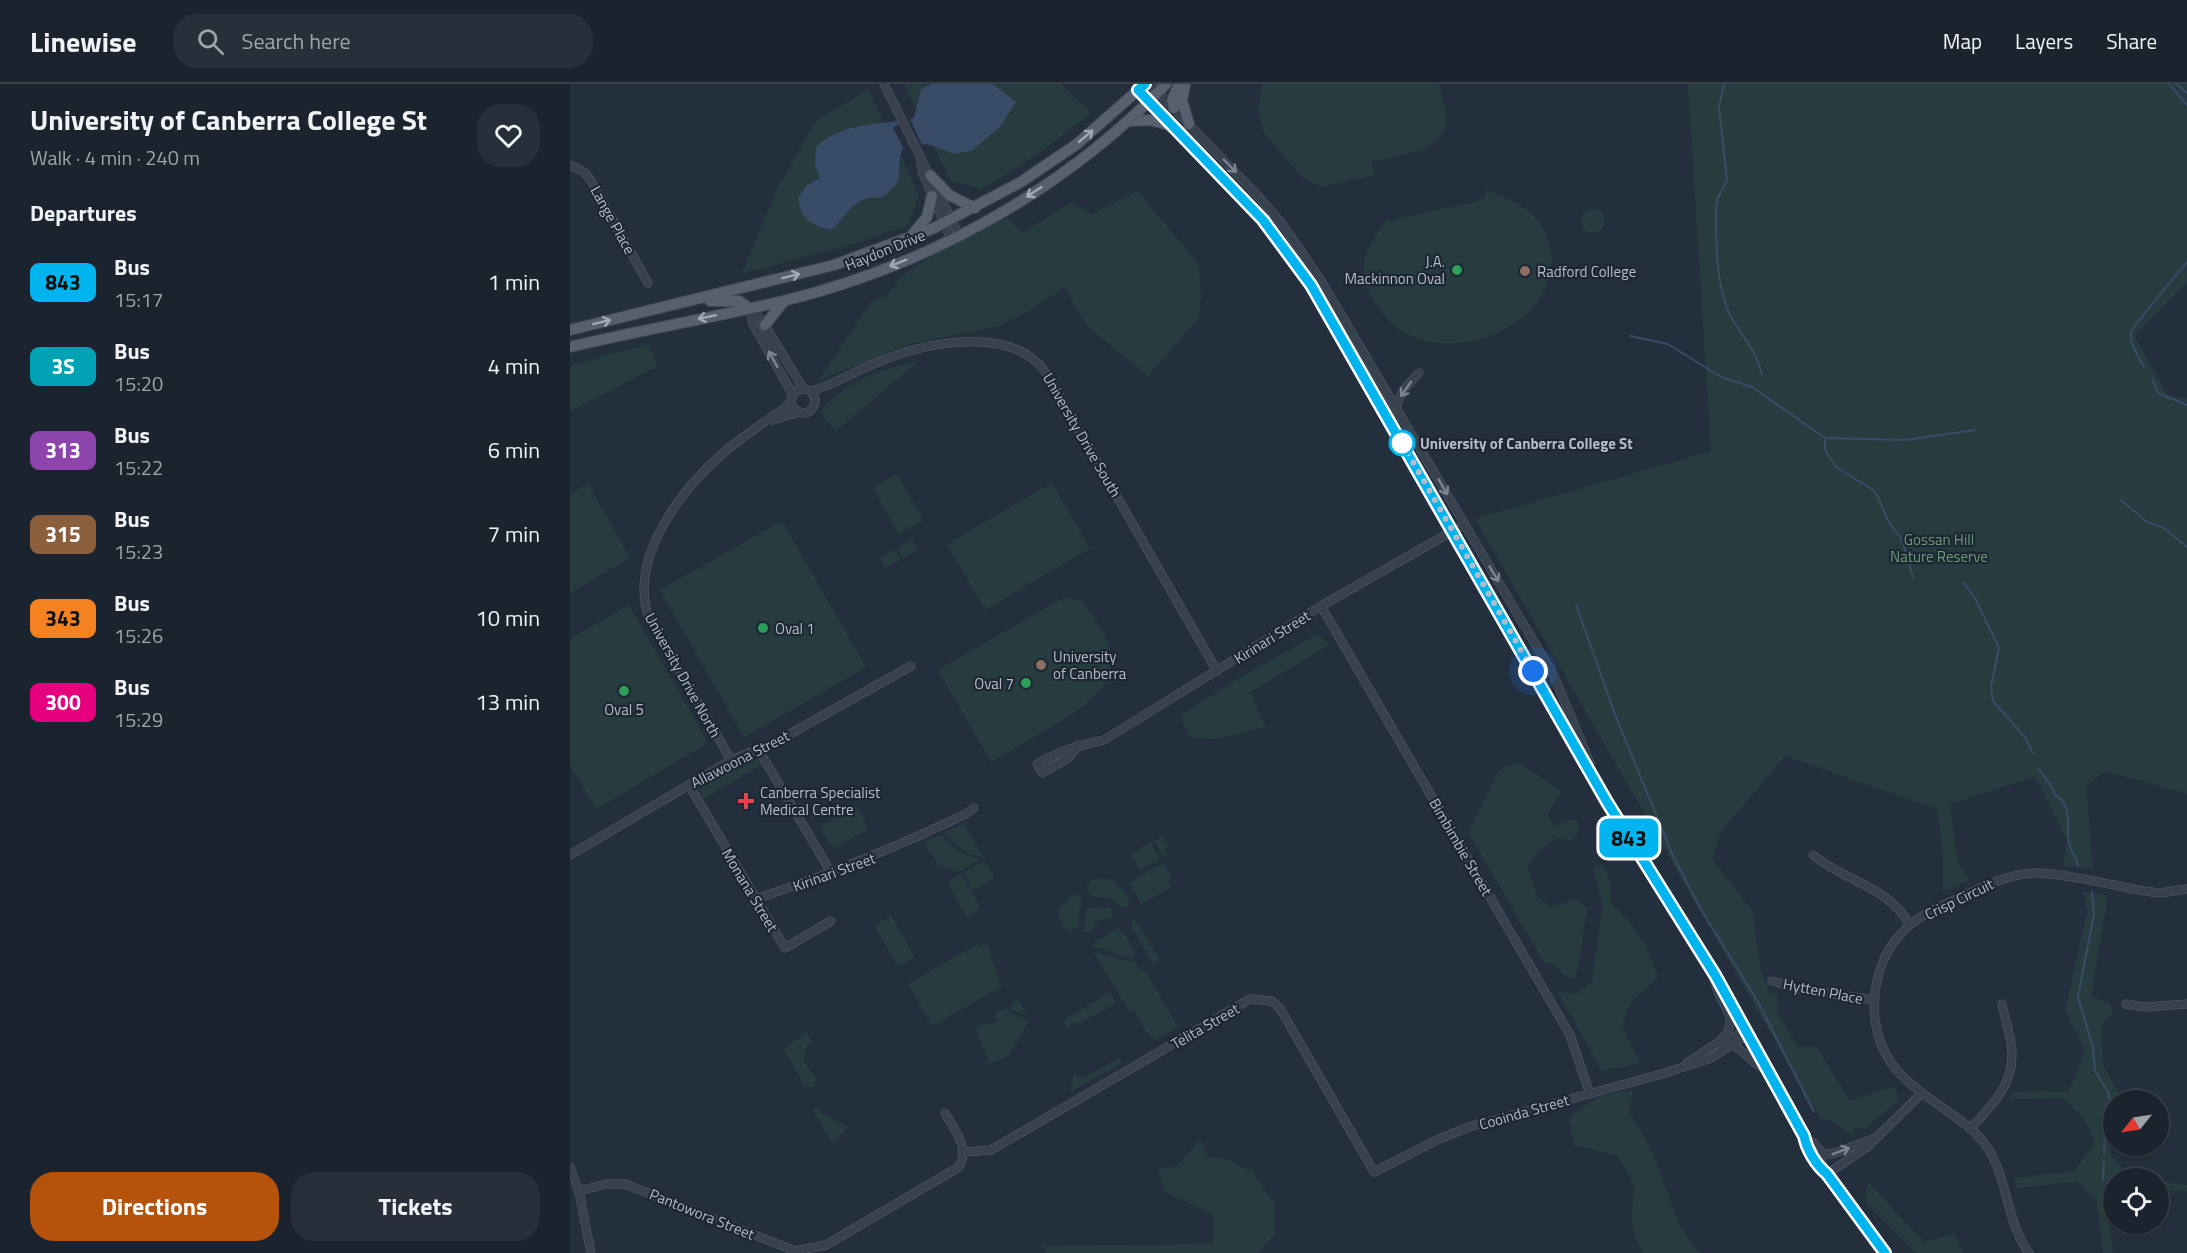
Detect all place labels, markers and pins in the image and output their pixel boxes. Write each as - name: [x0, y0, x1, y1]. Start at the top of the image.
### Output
- place label: J.A. Mackinnon Oval: [1345, 250, 1445, 290]
- place label: Radford College: [1537, 260, 1636, 283]
- marker: J.A. Mackinnon Oval: [1450, 263, 1464, 277]
- marker: Radford College: [1518, 264, 1532, 278]
- marker: University of Canberra College St: [1389, 430, 1415, 456]
- place label: University of Canberra College St: [1420, 432, 1633, 455]
- place label: Oval 1: [775, 617, 815, 640]
- marker: Oval 1: [756, 621, 770, 635]
- place label: University of Canberra: [1053, 645, 1127, 685]
- marker: University of Canberra: [1034, 658, 1048, 672]
- place label: Oval 7: [974, 672, 1014, 695]
- marker: Oval 7: [1019, 676, 1033, 690]
- marker: Oval 5: [617, 684, 631, 698]
- place label: Oval 5: [604, 698, 644, 721]
- place label: Canberra Specialist Medical Centre: [760, 781, 881, 821]
- marker: Canberra Specialist Medical Centre: [737, 792, 755, 810]

